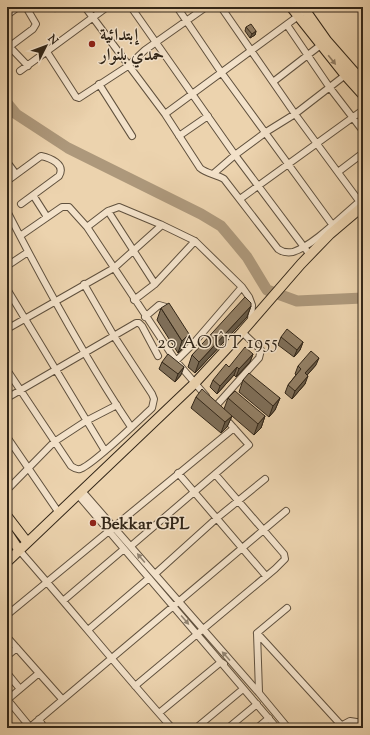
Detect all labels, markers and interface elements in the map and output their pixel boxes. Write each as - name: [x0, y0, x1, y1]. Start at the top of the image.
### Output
- place label: إبتدائية حمدي بلنوار: [98, 24, 164, 68]
- north arrow: [26, 26, 66, 66]
- text: N: [43, 31, 62, 49]
- marker: إبتدائية حمدي بلنوار: [87, 39, 97, 49]
- one-way arrow: [328, 54, 337, 65]
- district label: 20 AOÛT 1955: [157, 330, 279, 357]
- place label: Bekkar GPL: [101, 513, 190, 537]
- marker: Bekkar GPL: [88, 518, 98, 528]
- one-way arrow: [137, 553, 146, 563]
- one-way arrow: [181, 615, 190, 625]
- one-way arrow: [222, 651, 231, 661]

